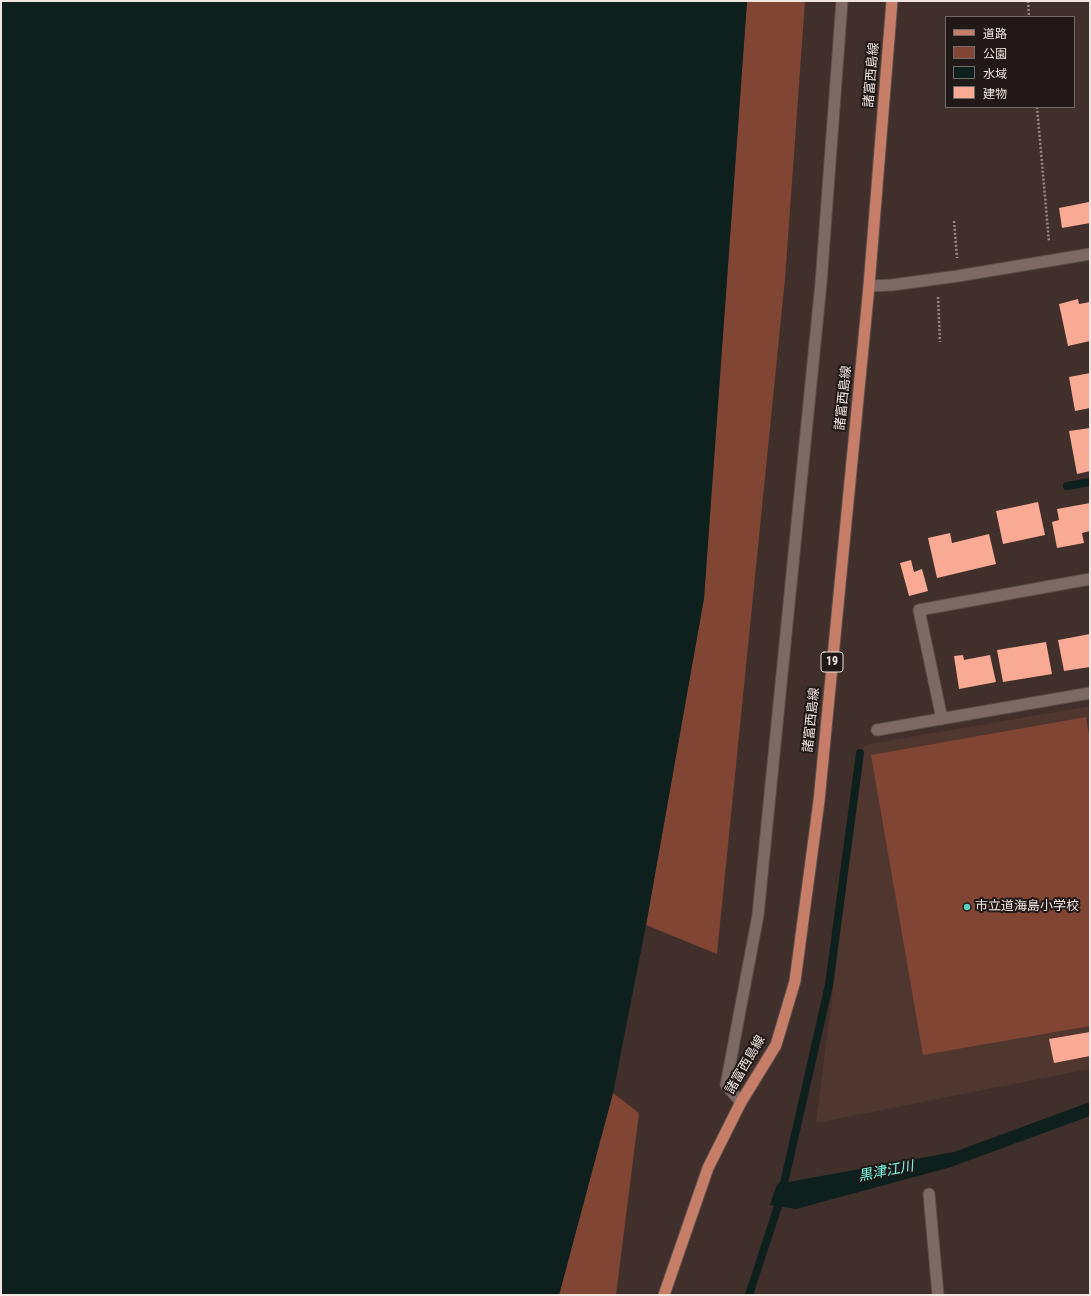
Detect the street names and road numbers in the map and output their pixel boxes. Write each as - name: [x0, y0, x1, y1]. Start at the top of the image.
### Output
- street label: 諸富西島線: [861, 42, 883, 108]
- street label: 諸富西島線: [833, 365, 855, 431]
- road number: 19: [821, 652, 843, 672]
- street label: 諸富西島線: [801, 687, 823, 753]
- street label: 諸富西島線: [723, 1033, 769, 1097]

